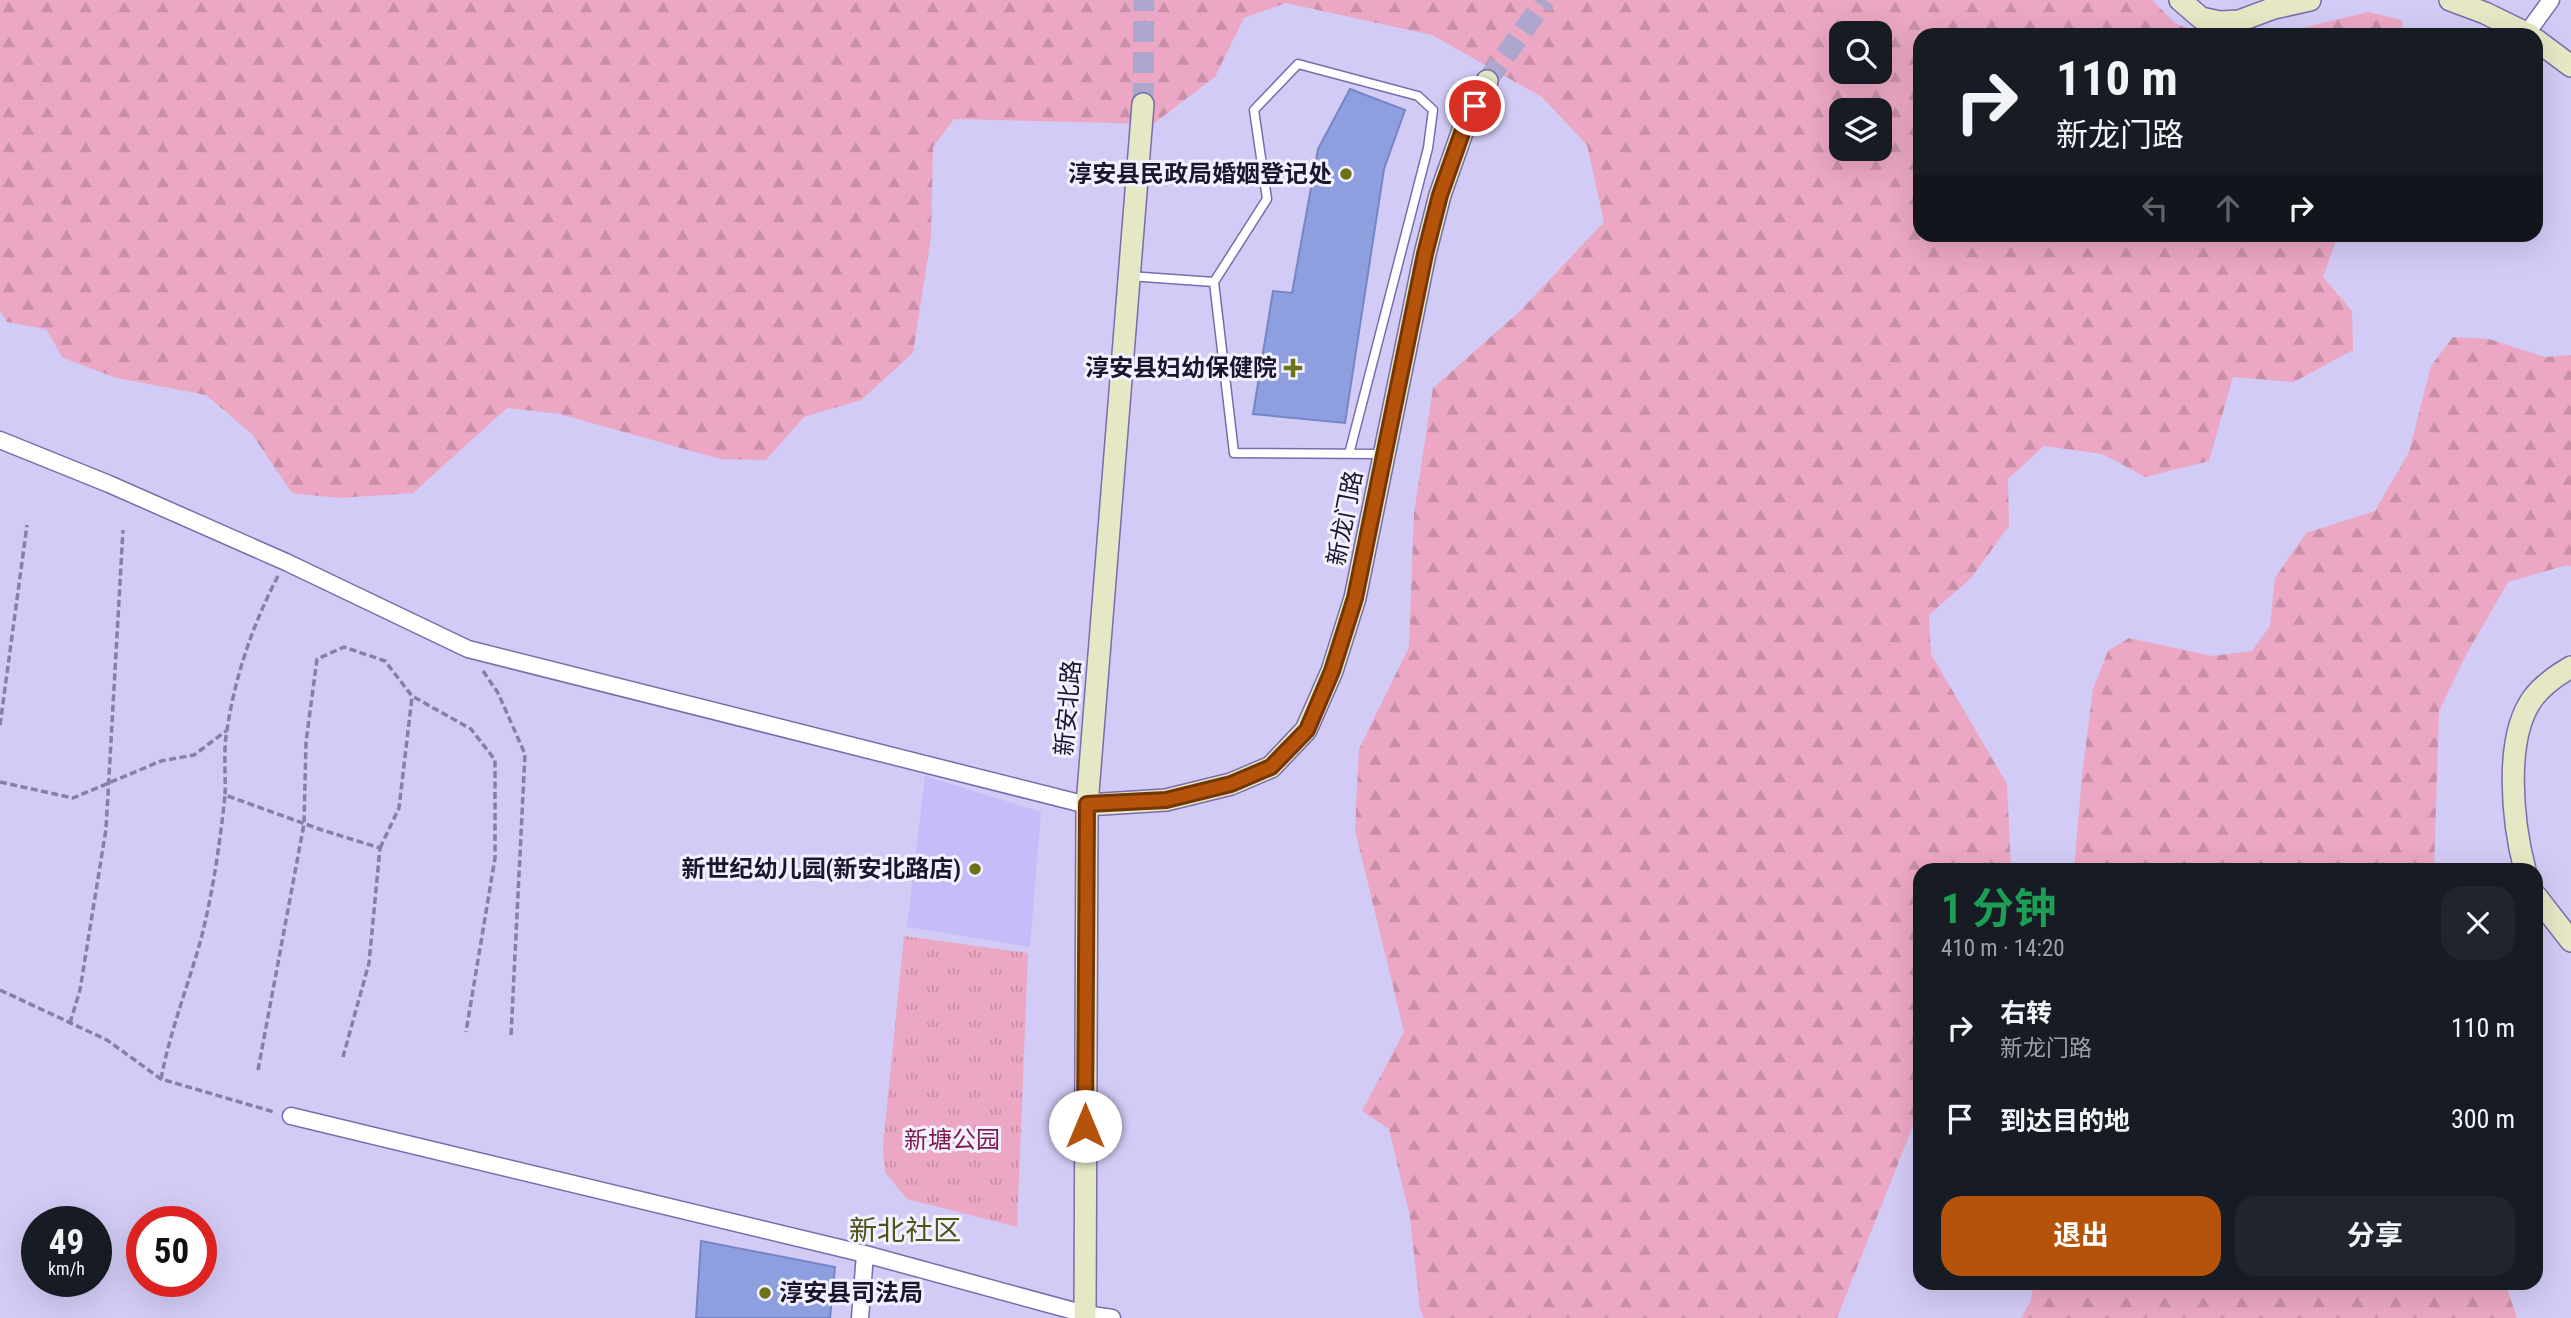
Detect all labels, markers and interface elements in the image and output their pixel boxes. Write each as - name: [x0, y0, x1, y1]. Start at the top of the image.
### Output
- map controls: [1829, 21, 1892, 161]
- button: search: [1829, 21, 1892, 84]
- text: 110 m: [2056, 50, 2178, 107]
- icon: right: [1941, 56, 2032, 147]
- pin: [1445, 76, 1505, 136]
- icon: arrive: [1456, 87, 1494, 125]
- button: layers: [1829, 98, 1892, 161]
- text: 新龙门路: [2056, 116, 2184, 154]
- place label: 淳安县民政局婚姻登记处: [1068, 160, 1332, 188]
- marker: 淳安县民政局婚姻登记处: [1338, 166, 1354, 182]
- icon: left: [2136, 189, 2174, 227]
- icon: ahead: [2209, 189, 2247, 227]
- icon: right: [2282, 189, 2320, 227]
- place label: 淳安县妇幼保健院: [1085, 354, 1277, 382]
- marker: 淳安县妇幼保健院: [1283, 358, 1303, 378]
- street label: 新龙门路: [1322, 468, 1368, 568]
- street label: 新安北路: [1050, 659, 1086, 757]
- place label: 新世纪幼儿园(新安北路店): [681, 855, 961, 883]
- marker: 新世纪幼儿园(新安北路店): [967, 861, 983, 877]
- text: 1 分钟: [1941, 884, 2056, 933]
- button: close: [2441, 886, 2515, 960]
- text: 410 m · 14:20: [1941, 935, 2065, 962]
- text: 右转: [2000, 998, 2052, 1028]
- icon: right: [1941, 1009, 1979, 1047]
- text: 110 m: [2451, 1013, 2515, 1043]
- text: 新龙门路: [2000, 1035, 2092, 1062]
- position arrow: [1048, 1089, 1122, 1163]
- icon: arrive: [1941, 1100, 1979, 1138]
- text: 300 m: [2451, 1104, 2515, 1134]
- text: 到达目的地: [2000, 1106, 2130, 1136]
- park label: 新塘公园: [904, 1126, 1000, 1154]
- button: 退出: [1941, 1196, 2221, 1276]
- button: 分享: [2235, 1196, 2515, 1276]
- speed limit sign: 50: [126, 1206, 217, 1297]
- district label: 新北社区: [849, 1214, 961, 1247]
- text: 49: [49, 1222, 84, 1263]
- text: km/h: [48, 1258, 85, 1279]
- place label: 淳安县司法局: [779, 1279, 923, 1307]
- marker: 淳安县司法局: [757, 1285, 773, 1301]

